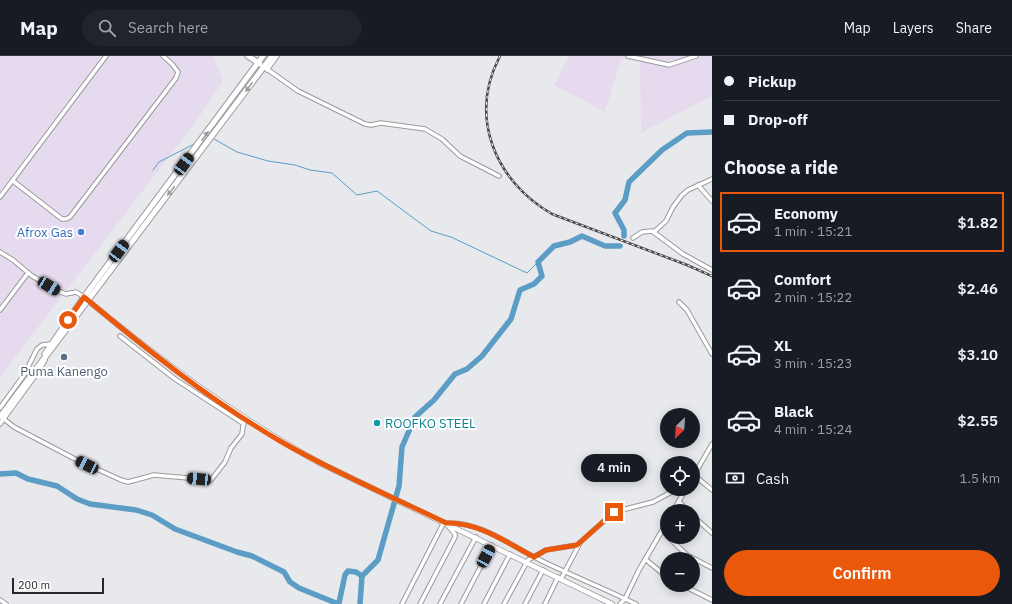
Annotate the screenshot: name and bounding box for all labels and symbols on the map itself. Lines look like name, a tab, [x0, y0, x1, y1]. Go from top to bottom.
one-way arrow	[245, 82, 253, 93]
one-way arrow	[200, 131, 209, 142]
car	[172, 151, 196, 177]
one-way arrow	[167, 186, 175, 197]
place label: Afrox Gas	[17, 224, 73, 241]
marker: Afrox Gas	[76, 227, 86, 237]
car	[107, 238, 131, 264]
car	[36, 275, 62, 297]
route start	[59, 311, 77, 329]
marker: Puma Kanengo	[59, 352, 69, 362]
place label: Puma Kanengo	[20, 363, 108, 380]
north arrow	[660, 408, 700, 448]
place label: ROOFKO STEEL	[385, 415, 476, 432]
marker: ROOFKO STEEL	[372, 418, 382, 428]
car	[74, 454, 100, 476]
callout: 4 min	[581, 454, 647, 482]
car	[187, 472, 211, 486]
route end	[605, 503, 623, 521]
car	[475, 543, 497, 569]
scale bar	[12, 576, 104, 595]

